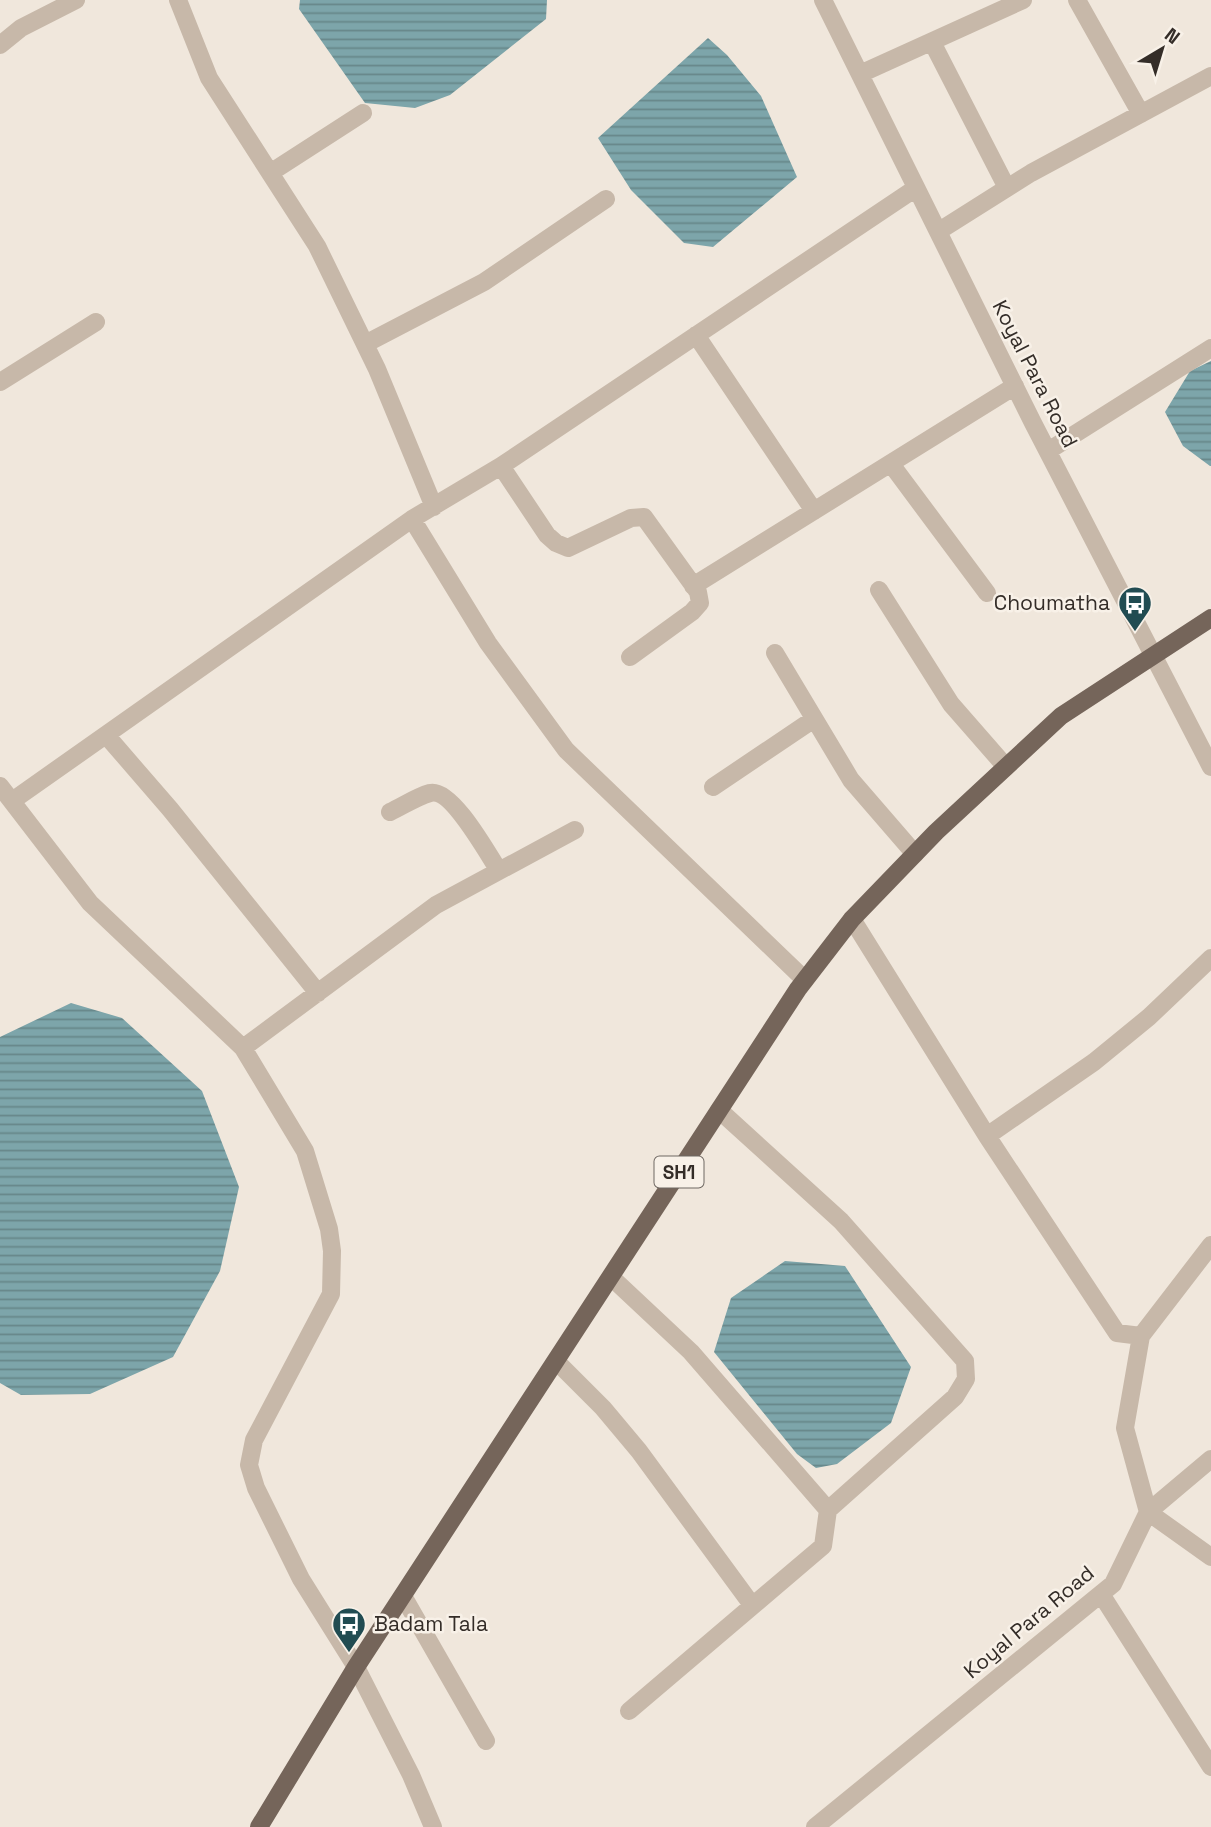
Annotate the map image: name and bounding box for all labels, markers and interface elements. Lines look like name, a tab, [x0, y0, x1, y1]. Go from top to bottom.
north arrow	[1127, 14, 1197, 84]
text: N	[1159, 22, 1185, 50]
street label: Koyal Para Road	[987, 296, 1084, 452]
bus stop icon: Choumatha	[1116, 584, 1154, 633]
place label: Choumatha	[994, 589, 1110, 616]
road number: SH1	[654, 1156, 704, 1188]
street label: Koyal Para Road	[958, 1559, 1099, 1684]
bus stop icon: Badam Tala	[330, 1605, 368, 1654]
place label: Badam Tala	[374, 1610, 488, 1637]

